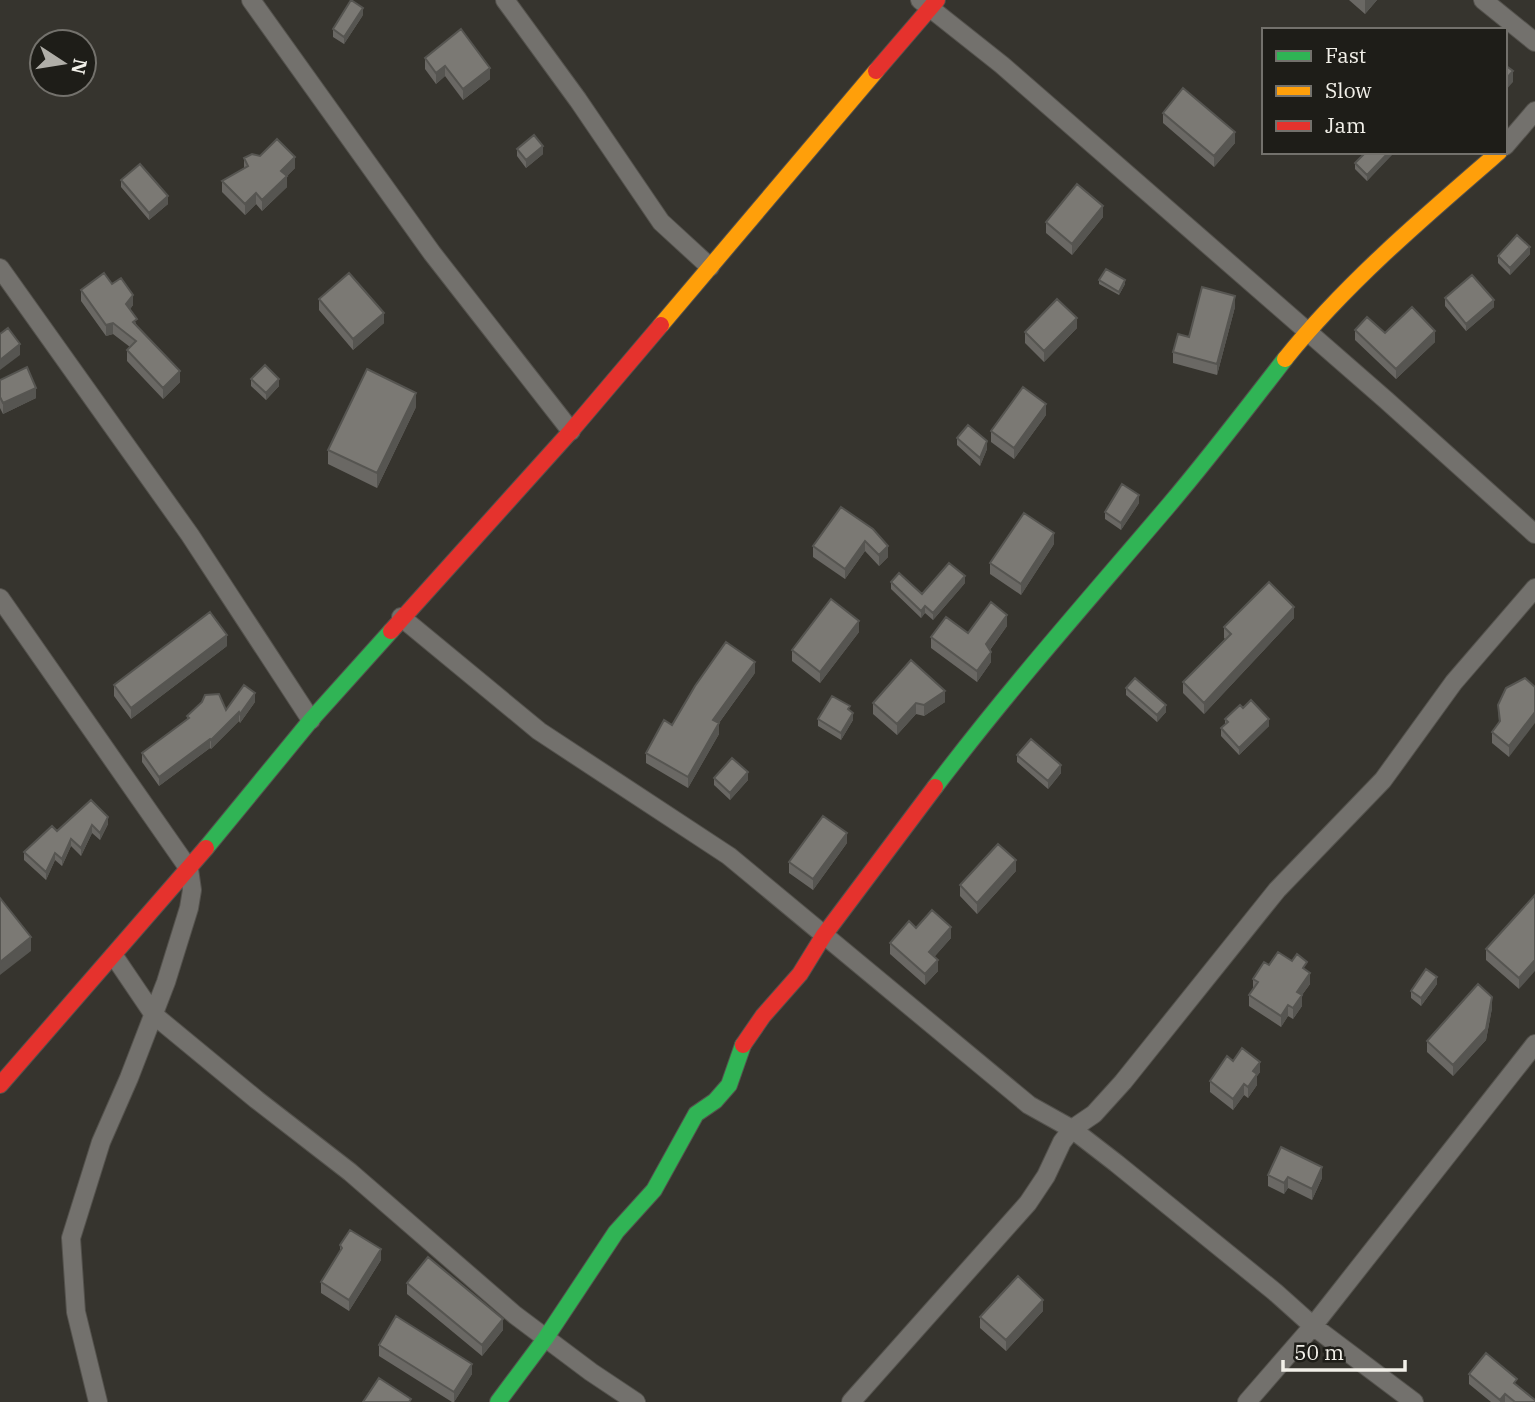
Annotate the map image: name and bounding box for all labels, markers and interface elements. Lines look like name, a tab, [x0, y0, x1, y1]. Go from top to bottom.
north arrow	[28, 28, 98, 98]
legend	[1262, 28, 1507, 154]
text: Fast	[1325, 41, 1366, 69]
text: N	[66, 57, 93, 76]
text: Slow	[1325, 76, 1372, 104]
text: Jam	[1325, 111, 1366, 139]
scale bar	[1283, 1328, 1406, 1372]
text: 50 m	[1294, 1338, 1344, 1366]

